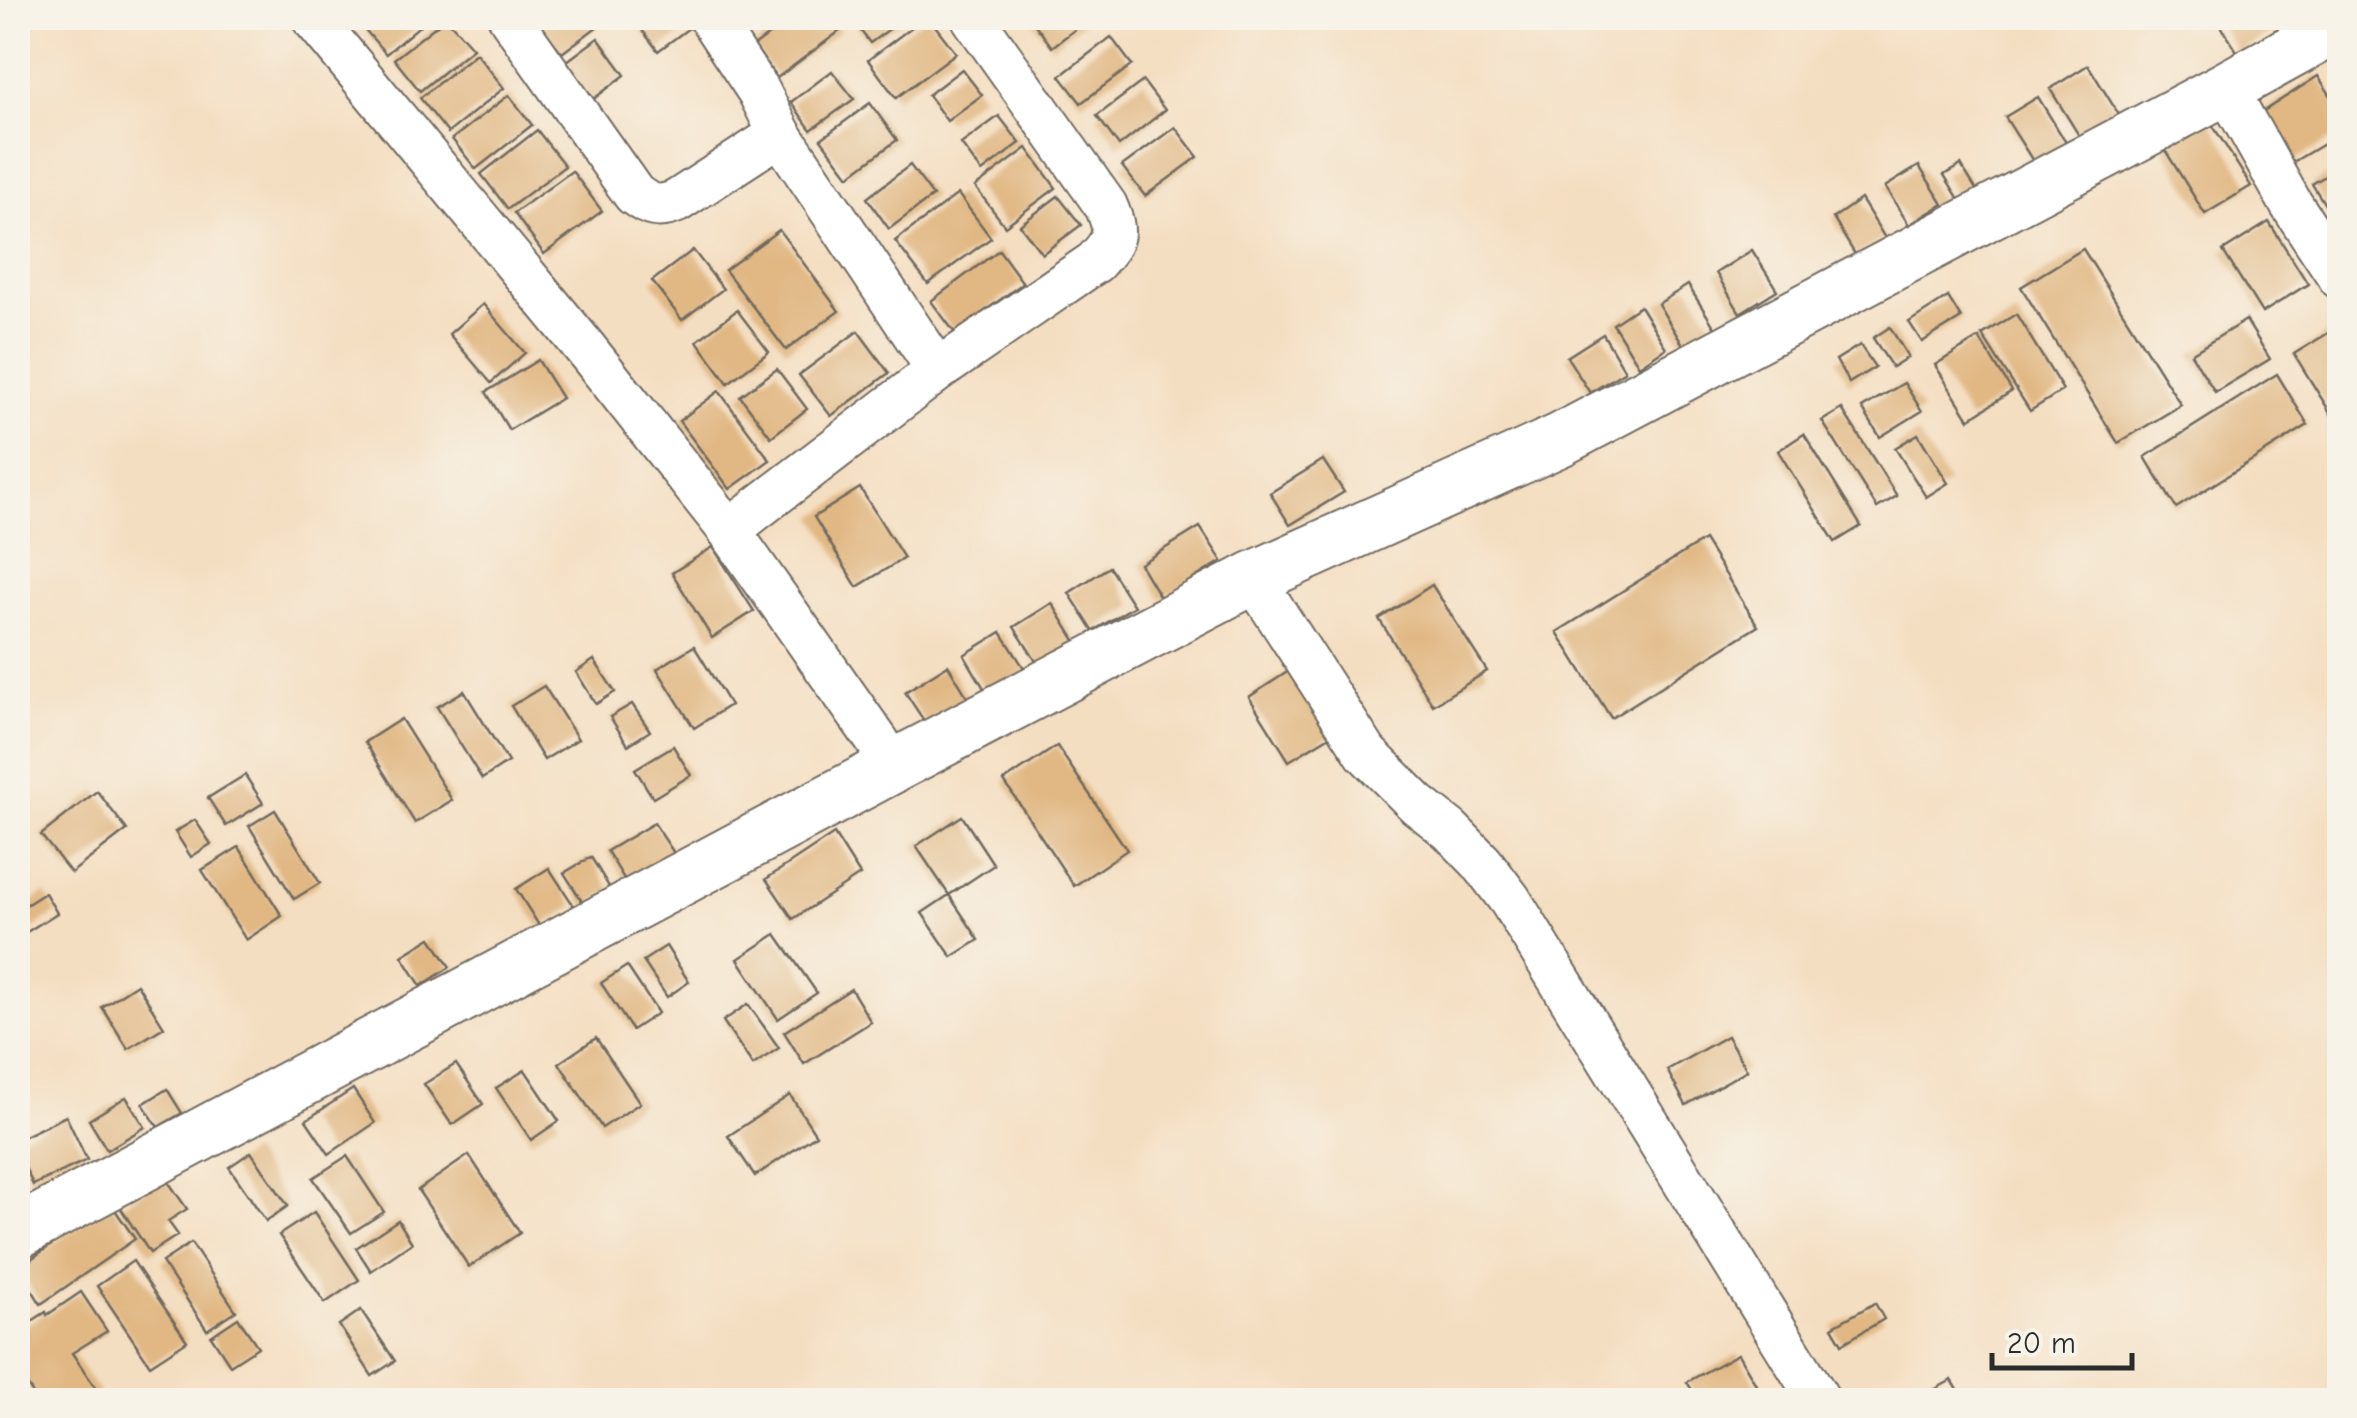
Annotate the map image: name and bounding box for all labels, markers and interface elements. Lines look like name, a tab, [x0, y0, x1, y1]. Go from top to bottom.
scale bar	[1992, 1308, 2132, 1370]
text: 20 m	[2007, 1326, 2076, 1361]

